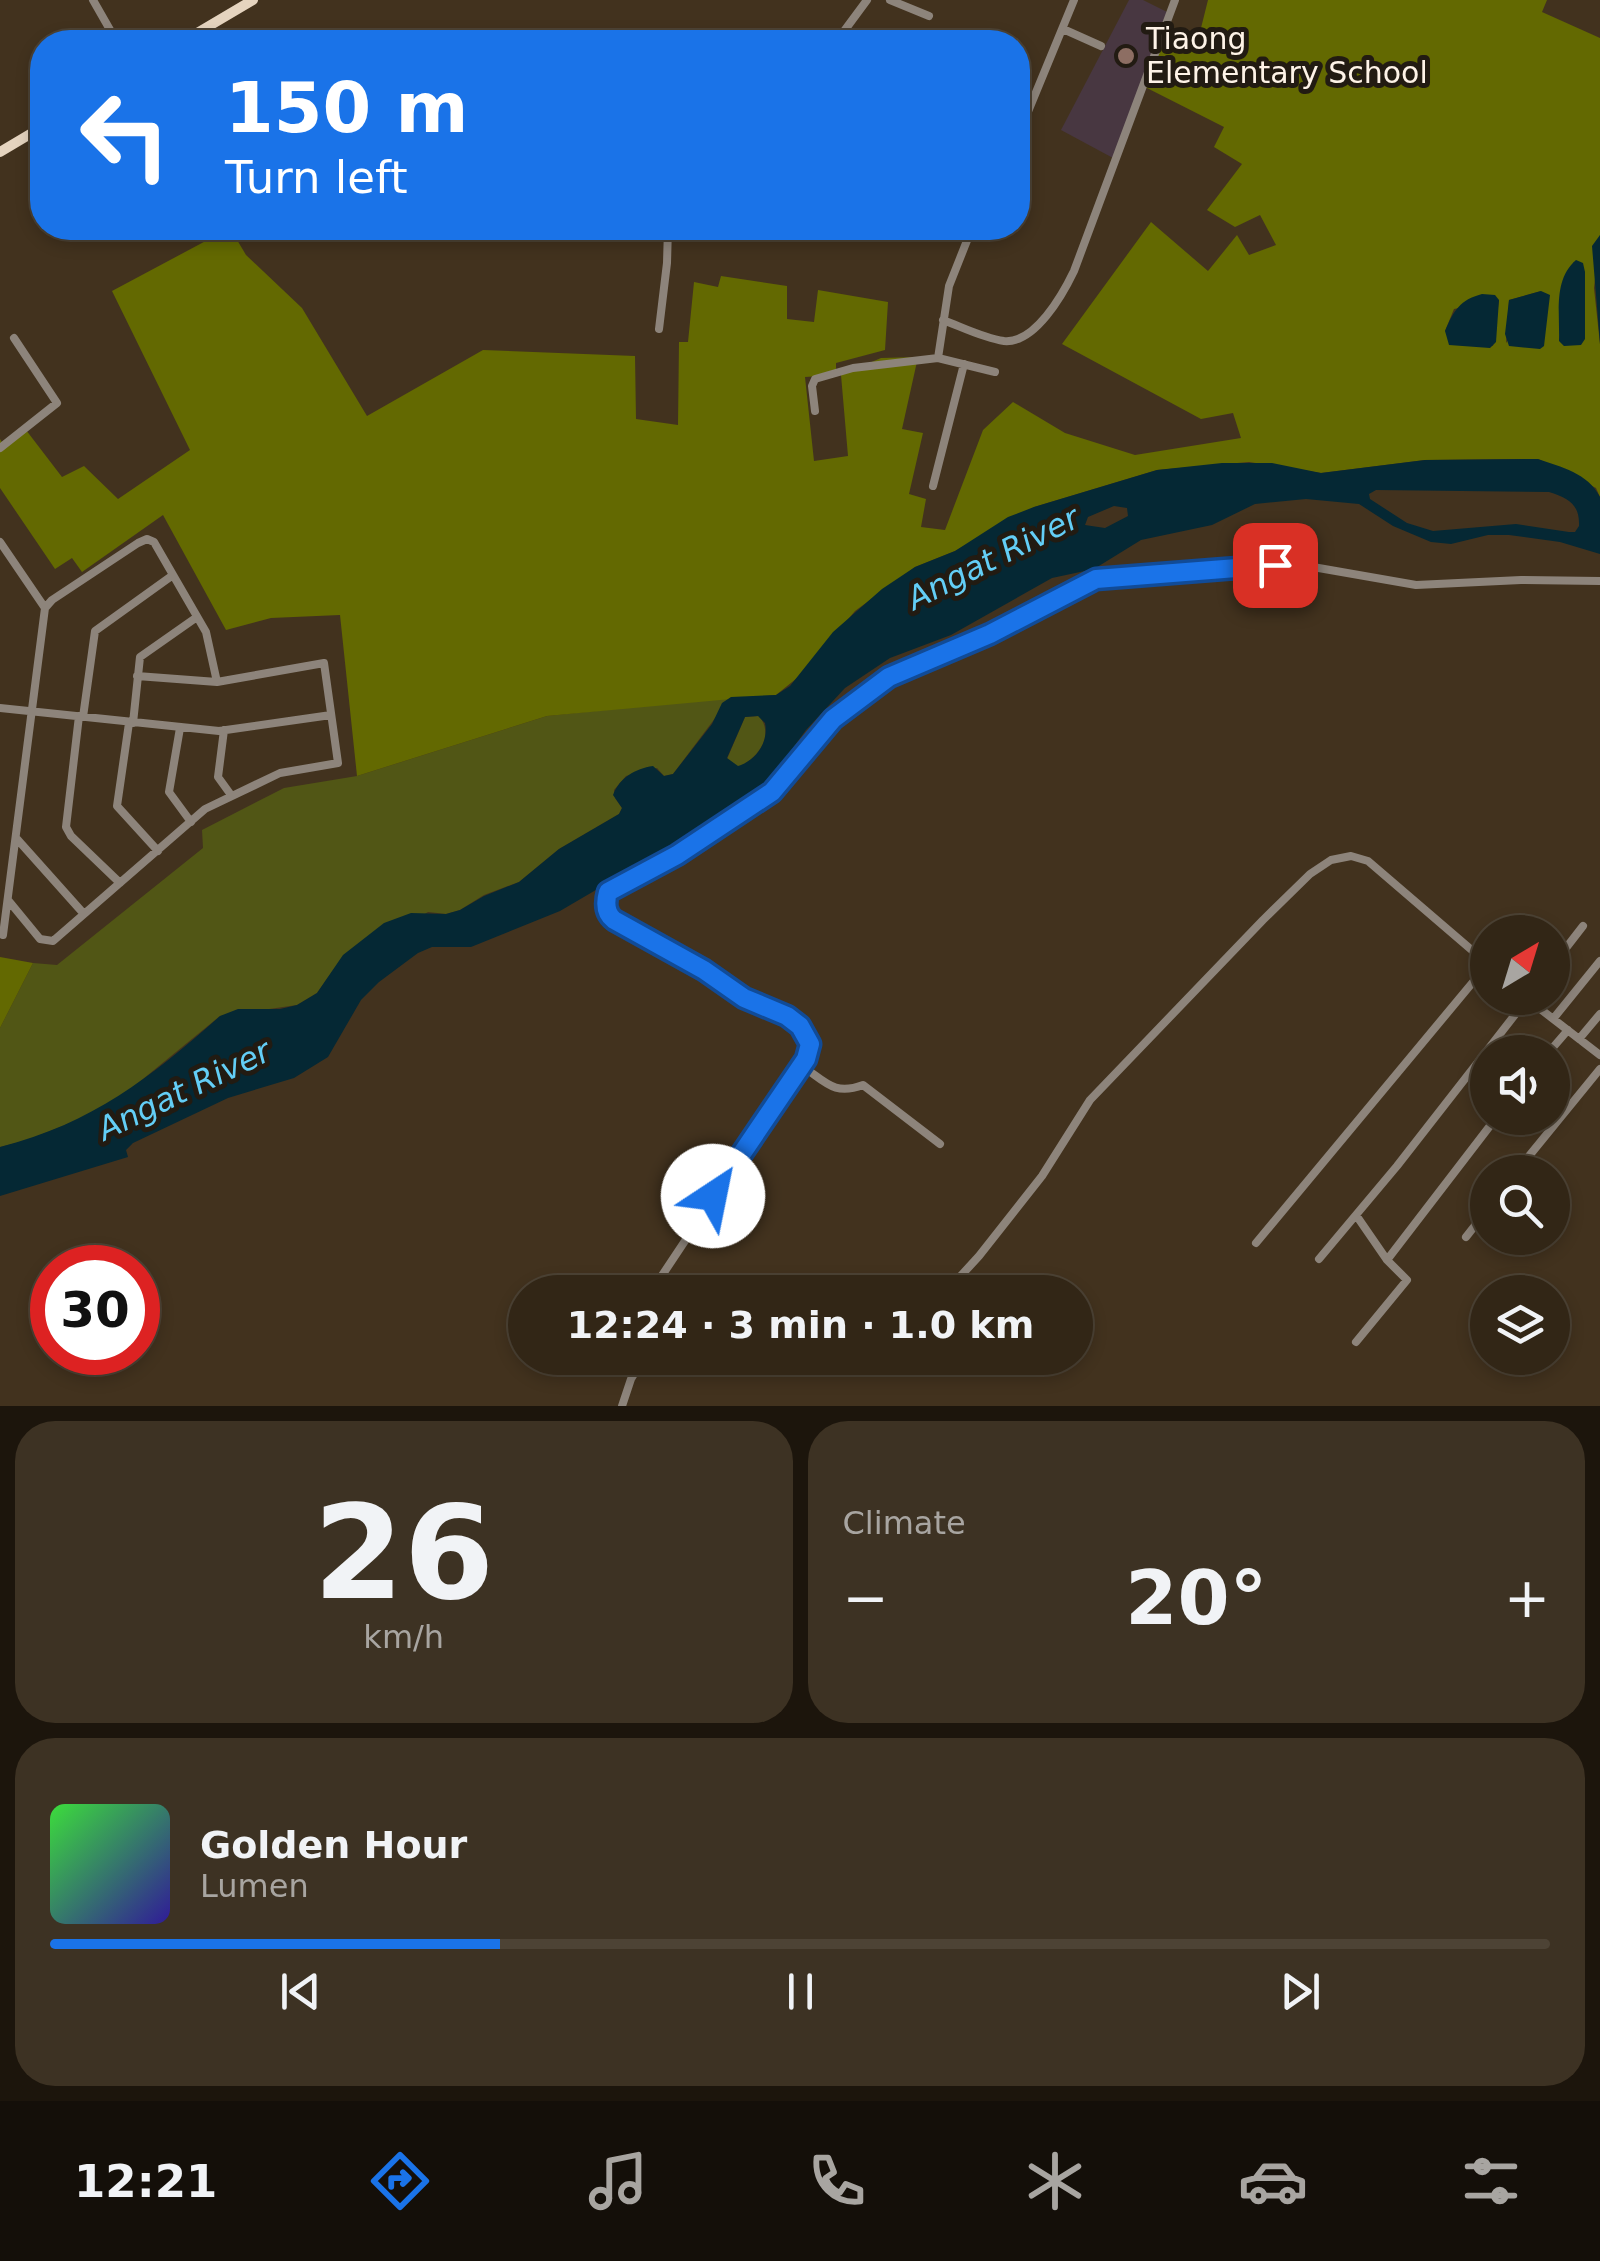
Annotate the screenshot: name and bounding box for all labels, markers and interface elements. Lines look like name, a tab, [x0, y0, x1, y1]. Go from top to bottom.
place label: Tiaong Elementary School	[1145, 21, 1428, 90]
marker: Tiaong Elementary School	[1115, 45, 1137, 67]
text: 150 m	[225, 67, 468, 149]
icon: left	[60, 70, 190, 200]
text: Turn left	[225, 151, 408, 204]
water label: Angat River	[899, 498, 1087, 618]
pin	[1233, 523, 1318, 608]
icon: arrive	[1248, 538, 1303, 593]
north arrow	[1470, 915, 1570, 1015]
map controls	[1470, 915, 1570, 1375]
water label: Angat River	[90, 1031, 278, 1149]
button: sound	[1470, 1035, 1570, 1135]
position arrow	[661, 1144, 765, 1248]
button: search	[1470, 1155, 1570, 1255]
speed limit sign: 30	[30, 1245, 160, 1375]
button: layers	[1470, 1275, 1570, 1375]
text: 12:24 · 3 min · 1.0 km	[567, 1303, 1034, 1347]
text: 26	[313, 1477, 494, 1629]
text: Climate	[843, 1504, 966, 1542]
text: 20°	[1125, 1554, 1267, 1642]
text: −	[843, 1566, 889, 1630]
text: +	[1504, 1566, 1550, 1630]
text: km/h	[363, 1618, 444, 1656]
text: Golden Hour	[200, 1823, 467, 1867]
text: Lumen	[200, 1867, 309, 1905]
icon: previous	[273, 1964, 328, 2019]
icon: pause	[773, 1964, 828, 2019]
icon: next	[1273, 1964, 1328, 2019]
icon: directions	[365, 2146, 435, 2216]
icon: music	[583, 2146, 653, 2216]
icon: phone	[802, 2146, 872, 2216]
icon: climate	[1020, 2146, 1090, 2216]
icon: car	[1238, 2146, 1308, 2216]
icon: filters	[1456, 2146, 1526, 2216]
text: 12:21	[74, 2155, 217, 2208]

